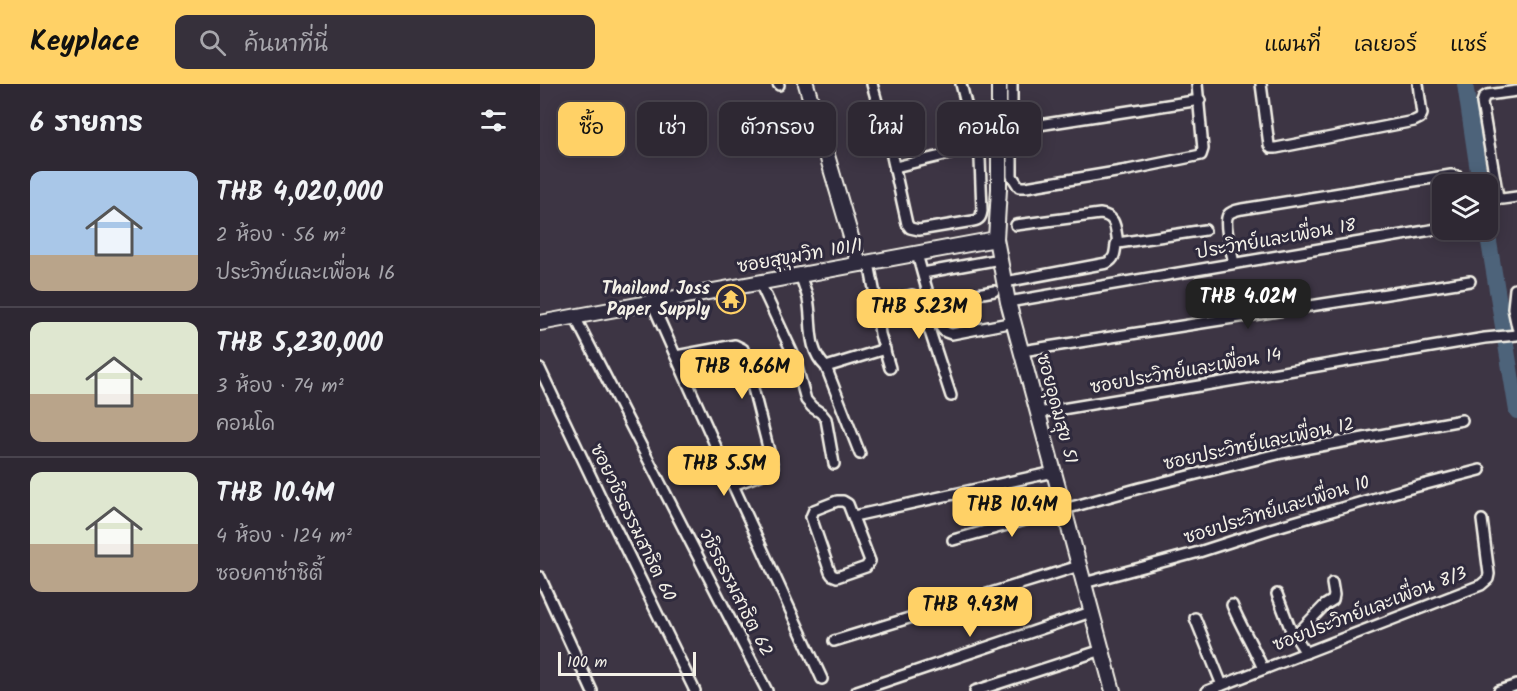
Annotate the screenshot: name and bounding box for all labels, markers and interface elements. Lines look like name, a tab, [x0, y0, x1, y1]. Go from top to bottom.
search box	[175, 15, 595, 69]
text: Keyplace	[30, 20, 139, 65]
icon: search	[196, 26, 229, 59]
text: ค้นหาที่นี่	[244, 28, 328, 63]
text: แผนที่	[1264, 29, 1321, 62]
text: เลเยอร์	[1354, 29, 1417, 62]
text: แชร์	[1450, 29, 1487, 62]
chip: ซื้อ	[558, 102, 625, 156]
chip: เช่า	[637, 102, 707, 156]
chip: ตัวกรอง	[719, 102, 836, 156]
chip: ใหม่	[848, 102, 925, 156]
chip: คอนโด	[937, 102, 1041, 156]
text: 6 รายการ	[30, 103, 143, 145]
icon: filters	[477, 104, 510, 137]
text: THB 4,020,000	[216, 172, 383, 214]
map controls	[1432, 174, 1498, 240]
button: layers	[1432, 174, 1498, 240]
icon: home	[78, 195, 150, 267]
street label: ประวิทย์และเพื่อน 18	[1193, 207, 1359, 268]
text: 2 ห้อง · 56 m²	[216, 220, 345, 252]
street label: ซอยสุขุมวิท 101/1	[735, 232, 865, 282]
text: ประวิทย์และเพื่อน 16	[216, 258, 395, 290]
place label: Thailand Joss Paper Supply	[602, 275, 711, 325]
pin: THB 4.02M	[1179, 279, 1317, 330]
text: THB 4.02M	[1200, 282, 1296, 314]
temple icon: Thailand Joss Paper Supply	[715, 283, 747, 315]
pin: THB 5.23M	[850, 289, 988, 340]
text: THB 5.23M	[871, 292, 967, 324]
text: THB 5,230,000	[216, 323, 383, 365]
street label: ซอยประวิทย์และเพื่อน 14	[1087, 336, 1284, 403]
icon: home	[78, 346, 150, 418]
pin: THB 9.66M	[673, 349, 811, 400]
street label: ซอยอุดมสุข 51	[1027, 351, 1085, 467]
text: THB 9.66M	[694, 352, 790, 384]
text: 3 ห้อง · 74 m²	[216, 371, 344, 403]
street label: ซอยประวิทย์และเพื่อน 12	[1160, 406, 1357, 479]
text: คอนโด	[216, 409, 275, 441]
street label: ซอยวชิรธรรมสาธิต 60	[581, 439, 683, 607]
pin: THB 5.5M	[662, 446, 786, 497]
text: THB 5.5M	[682, 449, 766, 481]
street label: ซอยประวิทย์และเพื่อน 10	[1179, 464, 1374, 553]
text: THB 10.4M	[216, 473, 334, 515]
pin: THB 10.4M	[943, 487, 1081, 538]
text: THB 10.4M	[966, 490, 1058, 522]
icon: home	[78, 496, 150, 568]
text: 4 ห้อง · 124 m²	[216, 521, 352, 553]
street label: วชิรธรรมสาธิต 62	[690, 524, 780, 662]
street label: ซอยประวิทย์และเพื่อน 8/3	[1267, 555, 1471, 660]
text: ซอยคาซ่าซิตี้	[216, 559, 323, 591]
pin: THB 9.43M	[901, 587, 1039, 638]
text: THB 9.43M	[922, 590, 1018, 622]
scale bar	[558, 649, 696, 676]
text: 100 m	[567, 650, 607, 675]

